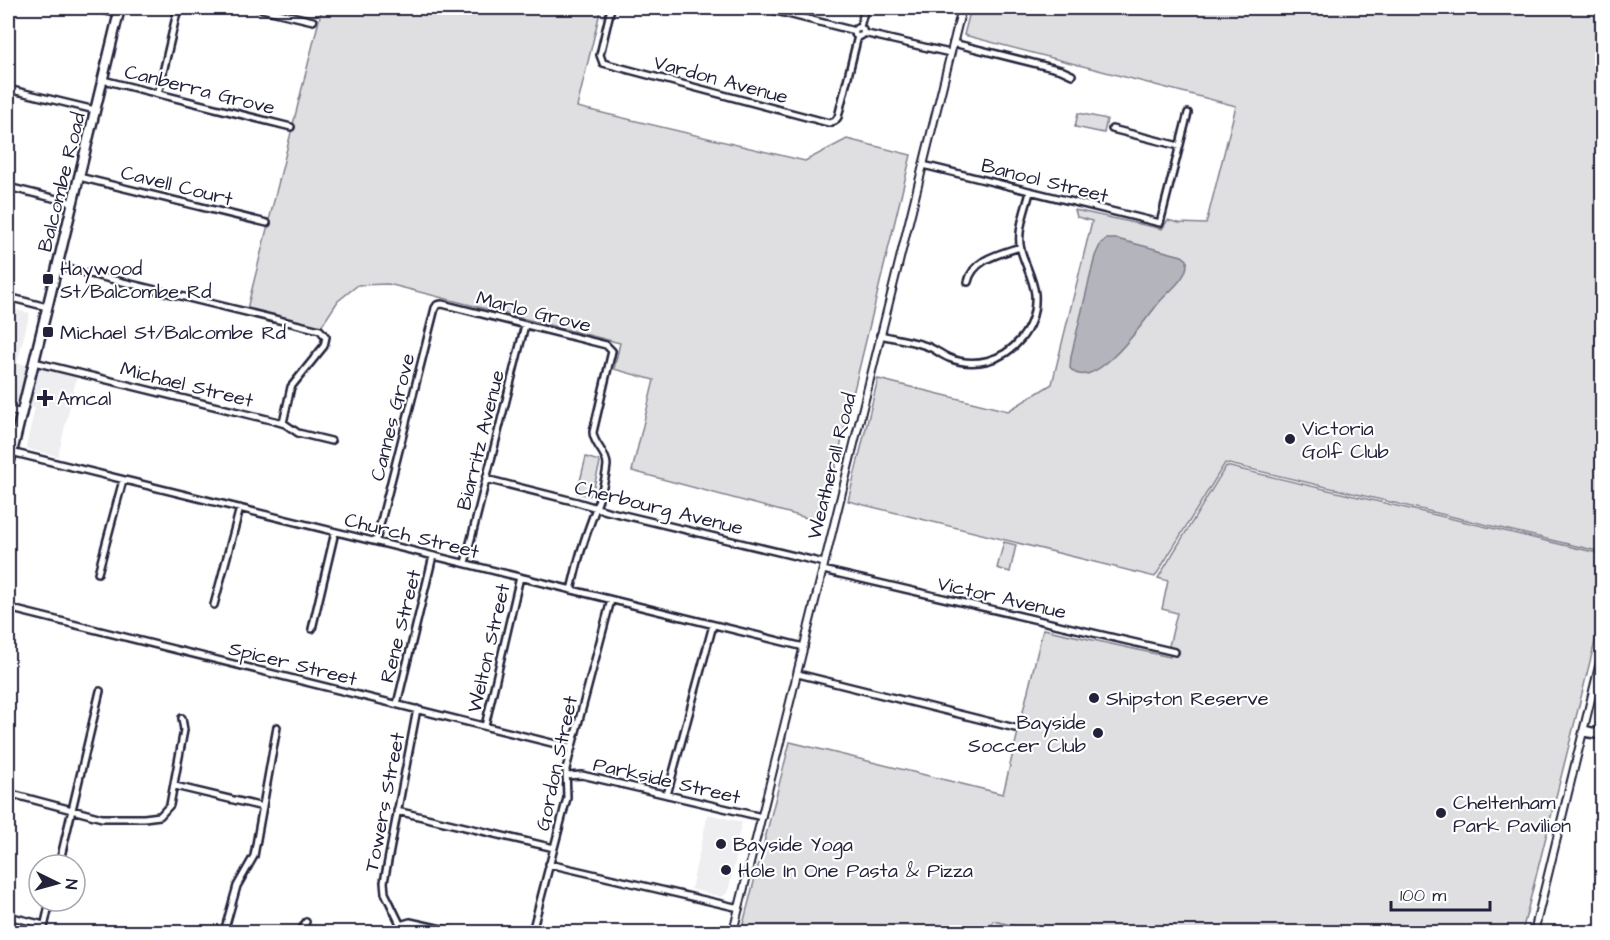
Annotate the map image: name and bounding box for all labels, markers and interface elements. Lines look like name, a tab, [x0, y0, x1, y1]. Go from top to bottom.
street label: Vardon Avenue	[650, 49, 791, 111]
street label: Canberra Grove	[122, 58, 278, 122]
street label: Balcombe Road	[31, 109, 93, 255]
street label: Banool Street	[978, 152, 1111, 210]
street label: Cavell Court	[118, 159, 236, 213]
place label: Haywood St/Balcombe Rd	[60, 255, 212, 306]
marker: Haywood St/Balcombe Rd	[41, 272, 55, 286]
street label: Marlo Grove	[473, 284, 594, 340]
place label: Michael St/Balcombe Rd	[60, 319, 286, 347]
marker: Michael St/Balcombe Rd	[41, 325, 55, 339]
street label: Cannes Grove	[364, 350, 422, 484]
street label: Michael Street	[117, 355, 256, 415]
street label: Biarritz Avenue	[450, 367, 512, 513]
place label: Amcal	[57, 385, 111, 413]
street label: Weatherall Road	[800, 390, 864, 542]
marker: Amcal	[38, 391, 52, 405]
place label: Victoria Golf Club	[1302, 415, 1389, 466]
marker: Victoria Golf Club	[1283, 432, 1297, 446]
street label: Cherbourg Avenue	[571, 473, 746, 543]
street label: Church Street	[342, 506, 482, 566]
street label: Rene Street	[373, 567, 429, 686]
street label: Victor Avenue	[935, 570, 1069, 626]
street label: Welton Street	[461, 581, 517, 716]
street label: Spicer Street	[226, 635, 360, 693]
place label: Shipston Reserve	[1106, 685, 1269, 713]
marker: Shipston Reserve	[1087, 691, 1101, 705]
street label: Gordon Street	[529, 693, 585, 833]
place label: Bayside Soccer Club	[968, 709, 1086, 760]
marker: Bayside Soccer Club	[1091, 726, 1105, 740]
street label: Towers Street	[358, 730, 412, 874]
street label: Parkside Street	[590, 750, 743, 811]
place label: Cheltenham Park Pavilion	[1453, 789, 1571, 840]
marker: Cheltenham Park Pavilion	[1434, 806, 1448, 820]
place label: Bayside Yoga	[733, 831, 853, 860]
marker: Bayside Yoga	[714, 837, 728, 851]
north arrow	[27, 853, 87, 913]
place label: Hole In One Pasta & Pizza	[738, 857, 973, 885]
marker: Hole In One Pasta & Pizza	[719, 863, 733, 877]
scale bar	[1391, 874, 1490, 912]
text: N	[60, 878, 82, 890]
text: 100 m	[1400, 883, 1446, 908]

